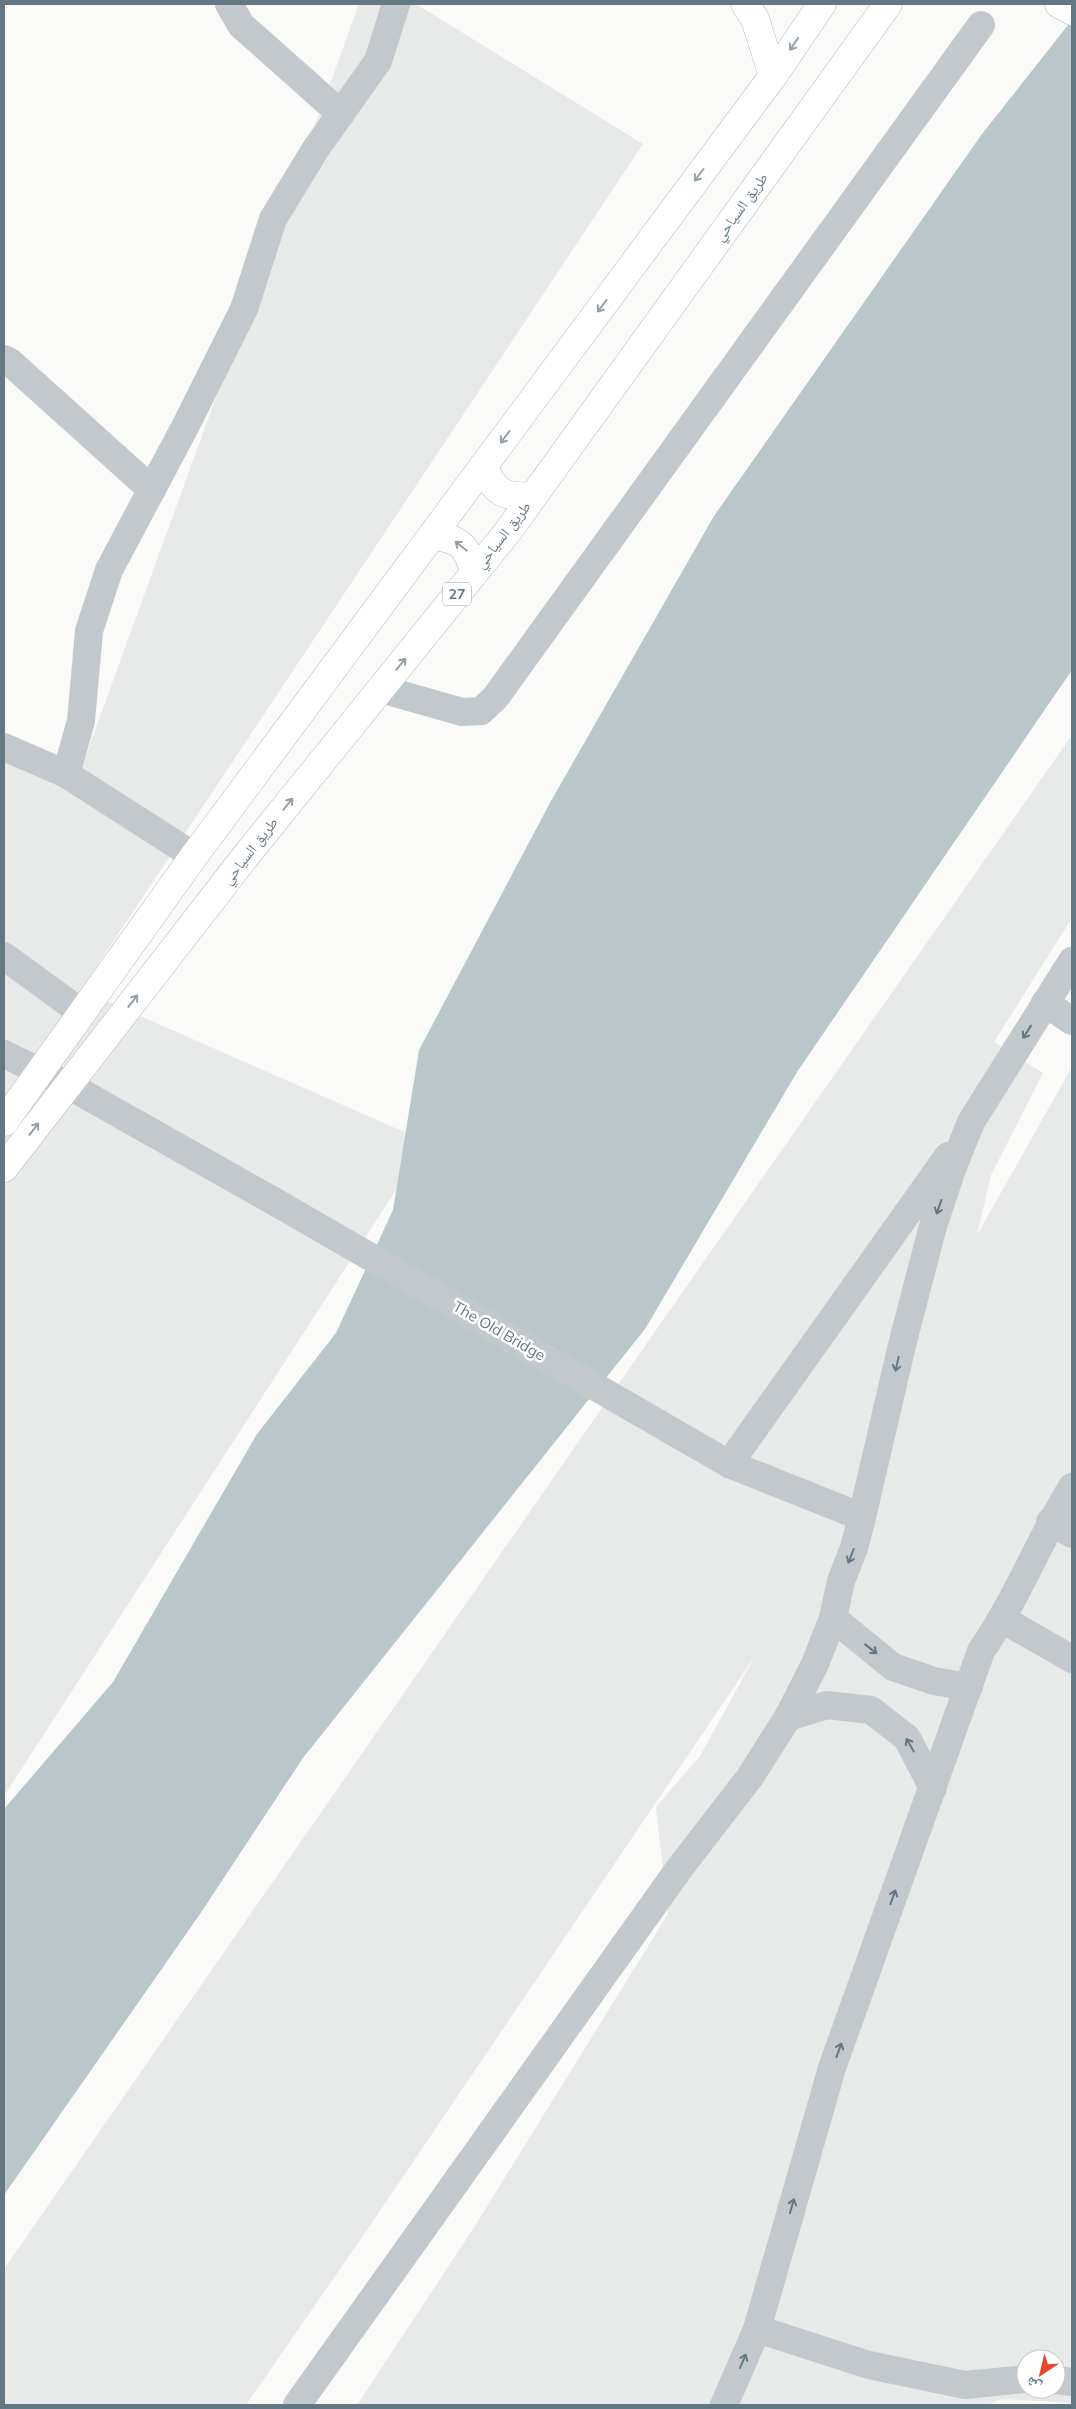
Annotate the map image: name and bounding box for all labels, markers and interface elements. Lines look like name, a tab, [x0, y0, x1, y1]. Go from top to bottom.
one-way arrow	[789, 37, 800, 51]
one-way arrow	[694, 168, 704, 182]
street label: طريق السياحي	[709, 169, 774, 246]
one-way arrow	[597, 299, 607, 313]
one-way arrow	[500, 430, 511, 443]
street label: طريق السياحي	[470, 497, 537, 574]
one-way arrow	[454, 540, 467, 551]
road number: 27	[443, 582, 471, 606]
one-way arrow	[395, 658, 406, 671]
one-way arrow	[282, 798, 293, 811]
street label: طريق السياحي	[217, 813, 284, 890]
one-way arrow	[128, 995, 139, 1008]
one-way arrow	[1022, 1024, 1032, 1038]
one-way arrow	[28, 1123, 39, 1136]
one-way arrow	[934, 1199, 943, 1215]
street label: The Old Bridge	[450, 1296, 549, 1365]
one-way arrow	[892, 1356, 901, 1372]
one-way arrow	[846, 1548, 855, 1563]
one-way arrow	[864, 1644, 877, 1655]
one-way arrow	[905, 1737, 915, 1752]
one-way arrow	[889, 1890, 898, 1905]
one-way arrow	[835, 2043, 844, 2058]
one-way arrow	[788, 2198, 798, 2214]
north arrow	[1016, 2349, 1066, 2399]
one-way arrow	[739, 2354, 749, 2369]
text: ش	[1022, 2373, 1045, 2396]

